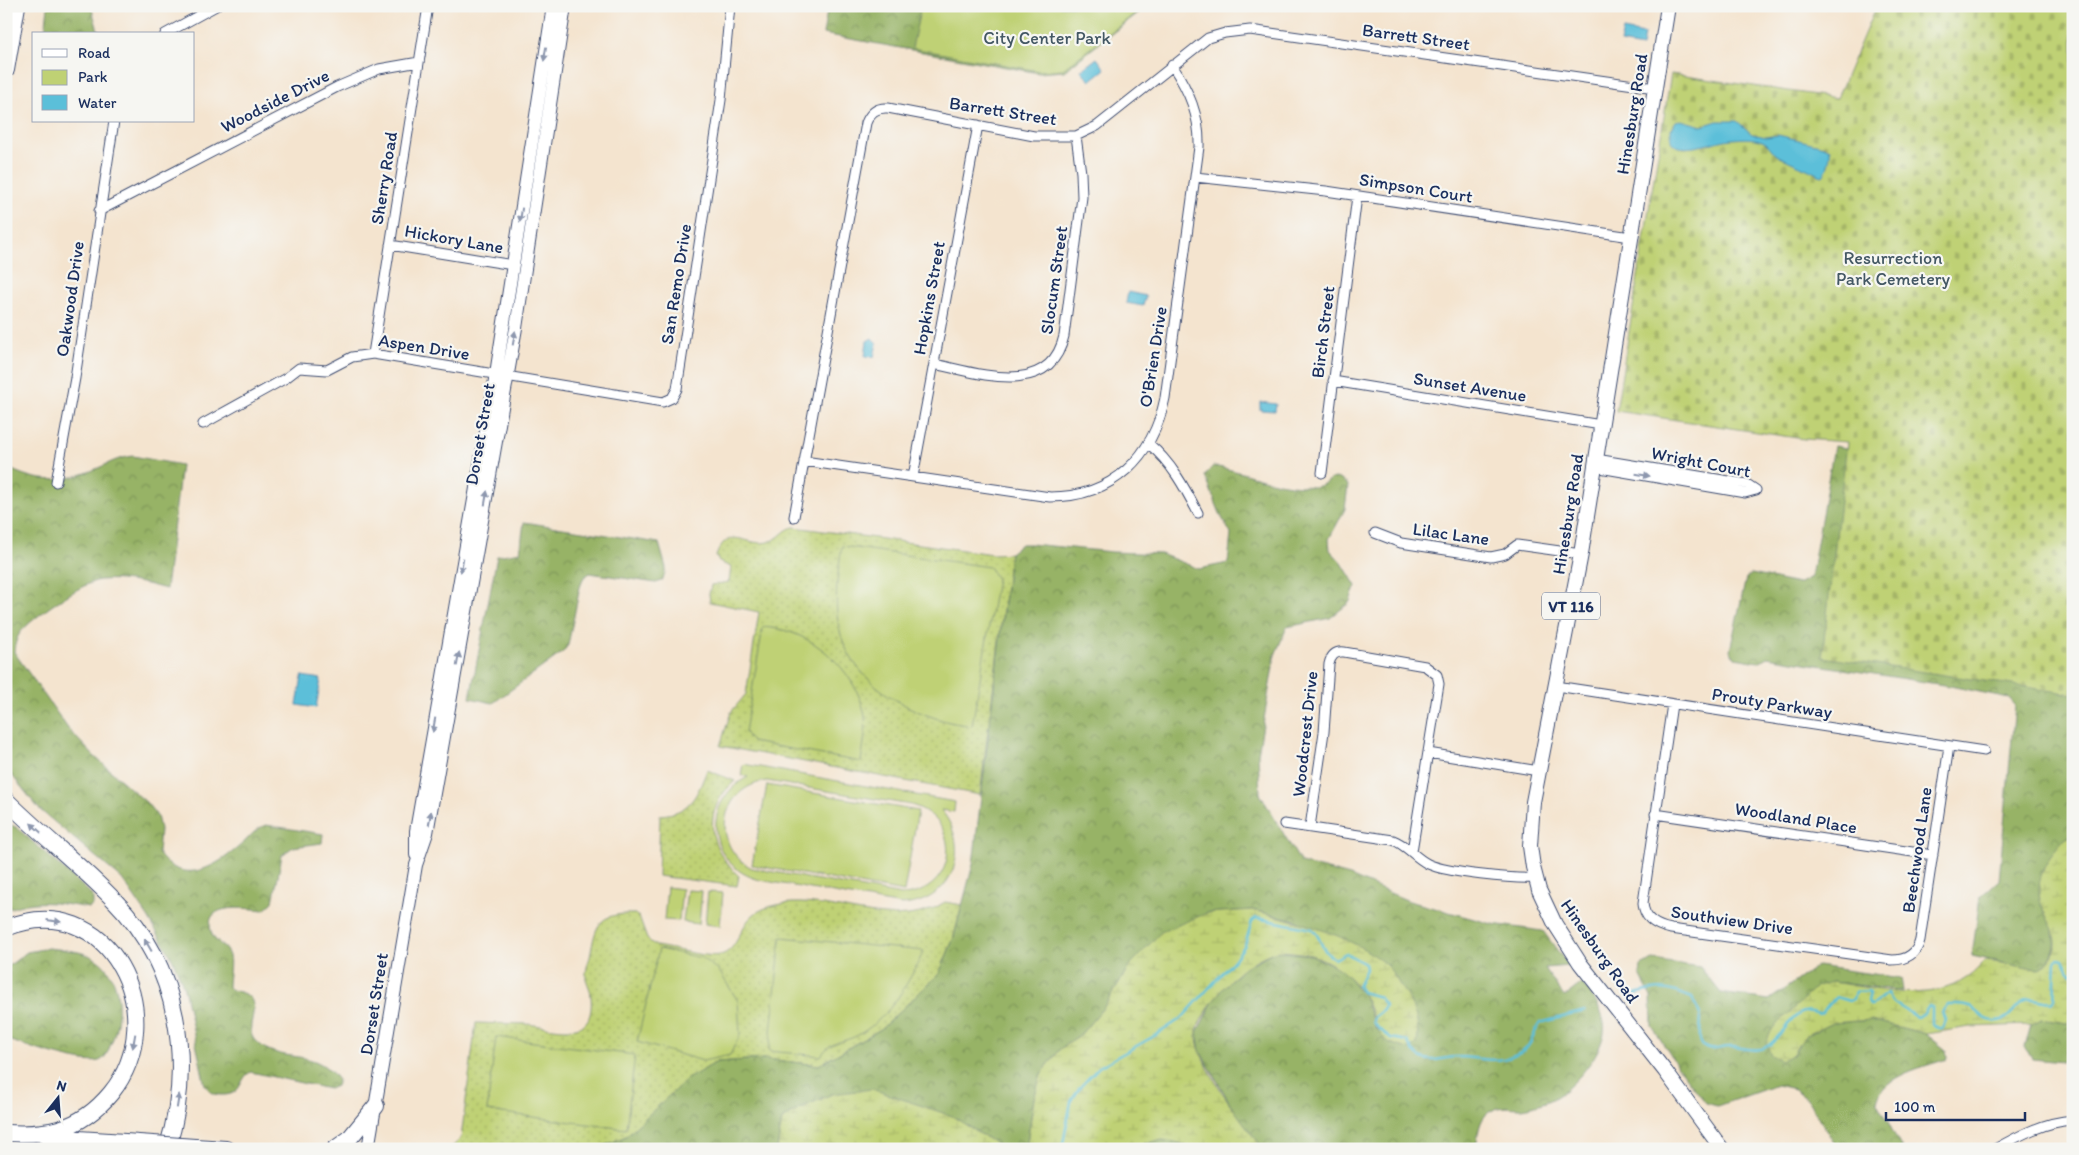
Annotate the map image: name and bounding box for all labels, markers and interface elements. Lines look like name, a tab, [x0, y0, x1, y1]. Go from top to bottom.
street label: Barrett Street	[1361, 19, 1471, 55]
park label: City Center Park	[983, 27, 1111, 49]
legend	[32, 32, 195, 122]
text: Road	[78, 44, 111, 62]
one-way arrow	[541, 47, 549, 63]
street label: Hinesburg Road	[1612, 52, 1652, 176]
street label: Woodside Drive	[217, 64, 333, 138]
text: Park	[78, 68, 108, 86]
street label: Barrett Street	[948, 92, 1059, 130]
text: Water	[78, 94, 117, 112]
street label: Sherry Road	[366, 130, 402, 226]
street label: Simpson Court	[1358, 168, 1474, 208]
one-way arrow	[516, 207, 524, 223]
street label: Hickory Lane	[403, 219, 505, 259]
street label: San Remo Drive	[656, 222, 696, 346]
street label: Slocum Street	[1035, 224, 1073, 336]
street label: Hopkins Street	[908, 239, 950, 357]
street label: Oakwood Drive	[51, 240, 89, 358]
park label: Resurrection Park Cemetery	[1836, 247, 1951, 290]
street label: Birch Street	[1306, 284, 1340, 379]
street label: O'Brien Drive	[1134, 305, 1172, 409]
street label: Aspen Drive	[377, 329, 471, 365]
one-way arrow	[511, 330, 519, 346]
street label: Sunset Avenue	[1412, 367, 1528, 407]
street label: Dorset Street	[460, 381, 500, 487]
street label: Wright Court	[1649, 442, 1753, 482]
street label: Hinesburg Road	[1548, 452, 1588, 576]
one-way arrow	[1635, 472, 1651, 480]
one-way arrow	[483, 490, 491, 506]
street label: Lilac Lane	[1411, 518, 1491, 550]
one-way arrow	[458, 558, 466, 574]
road number: VT 116	[1542, 592, 1600, 620]
one-way arrow	[455, 650, 463, 666]
street label: Woodcrest Drive	[1287, 670, 1323, 798]
street label: Prouty Parkway	[1710, 683, 1834, 723]
one-way arrow	[430, 718, 438, 734]
street label: Beechwood Lane	[1897, 785, 1937, 915]
street label: Woodland Place	[1733, 797, 1859, 839]
one-way arrow	[426, 810, 434, 826]
one-way arrow	[31, 822, 43, 834]
street label: Hinesburg Road	[1556, 895, 1644, 1008]
street label: Southview Drive	[1669, 901, 1795, 939]
one-way arrow	[46, 917, 62, 925]
one-way arrow	[143, 938, 152, 952]
street label: Dorset Street	[355, 951, 393, 1057]
one-way arrow	[130, 1033, 138, 1049]
north arrow	[32, 1072, 82, 1122]
text: N	[55, 1077, 69, 1096]
scale bar	[1886, 1090, 2025, 1122]
one-way arrow	[174, 1093, 182, 1109]
text: 100 m	[1894, 1098, 1936, 1116]

